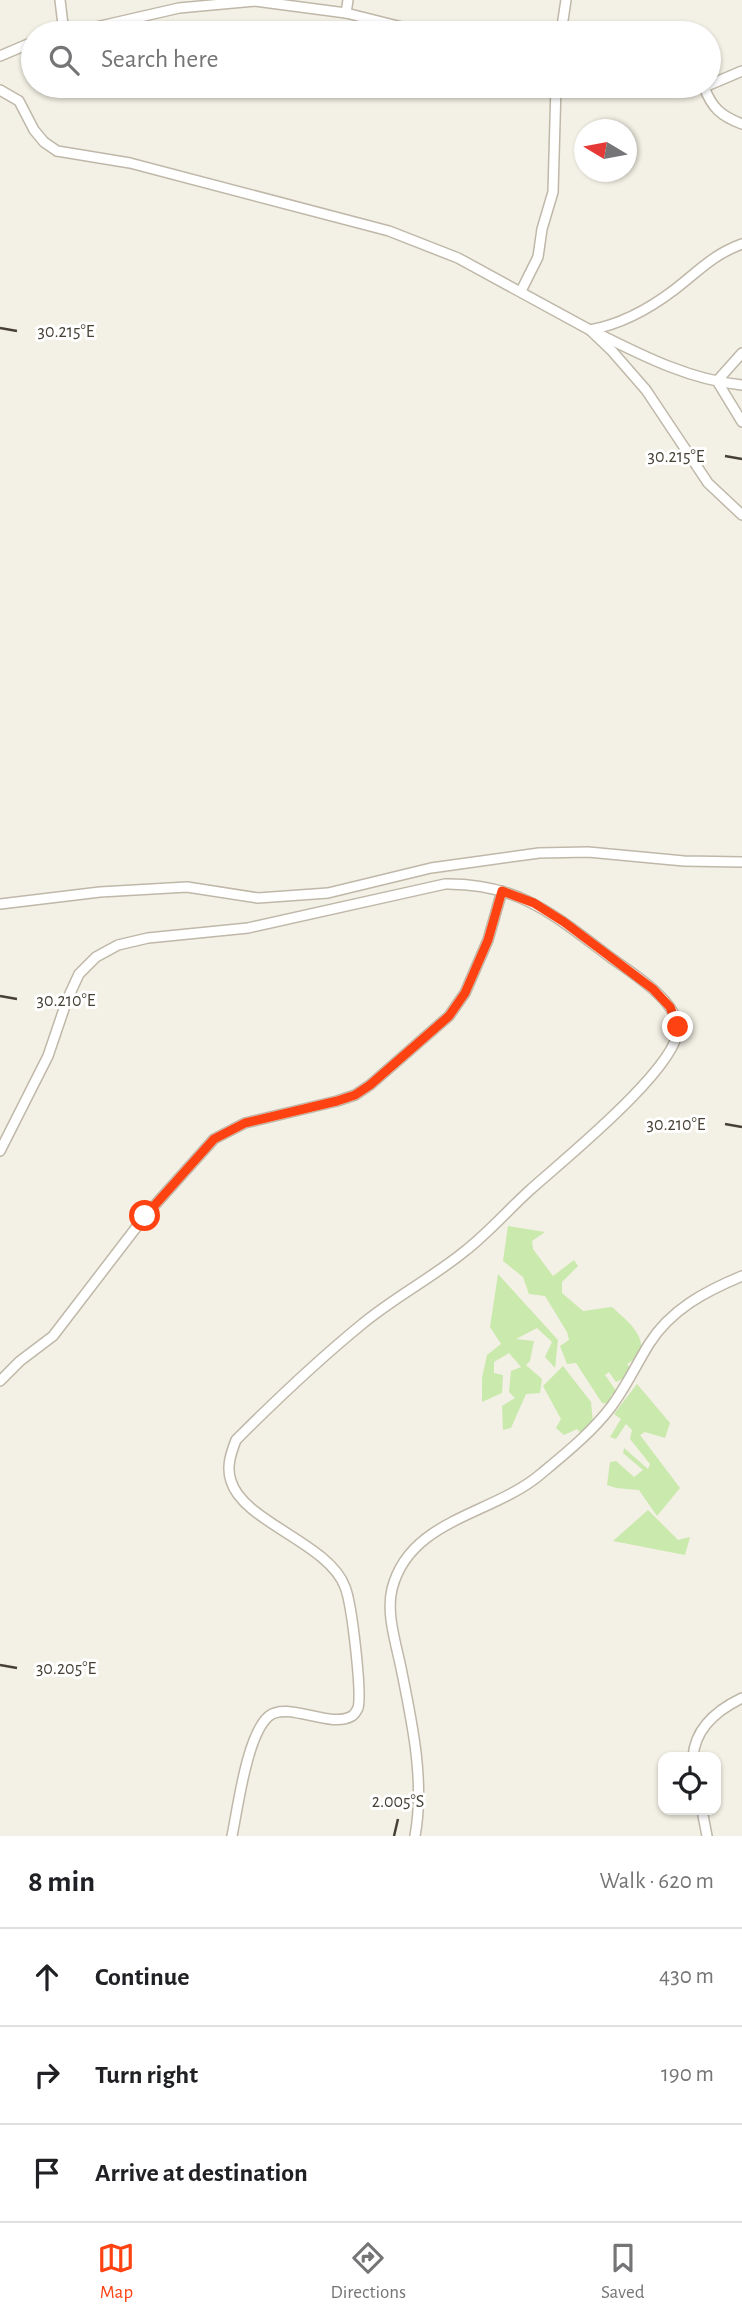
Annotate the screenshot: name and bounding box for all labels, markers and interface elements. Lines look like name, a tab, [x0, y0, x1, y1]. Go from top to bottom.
search box	[21, 21, 721, 98]
icon: search	[45, 41, 83, 79]
text: Search here	[101, 46, 219, 72]
north arrow	[574, 119, 637, 182]
text: 30.215°E	[38, 323, 95, 341]
text: 30.215°E	[648, 448, 705, 466]
text: 30.210°E	[37, 992, 96, 1010]
route end	[662, 1011, 693, 1042]
text: 30.210°E	[647, 1116, 706, 1134]
route start	[129, 1200, 160, 1231]
text: 30.205°E	[36, 1660, 96, 1678]
map controls	[658, 1752, 721, 1815]
button: locate	[658, 1752, 721, 1815]
text: 2.005°S	[372, 1793, 424, 1811]
text: 8 min	[28, 1867, 95, 1897]
text: Walk · 620 m	[599, 1870, 714, 1893]
icon: ahead	[28, 1958, 66, 1996]
text: Continue	[95, 1964, 190, 1990]
text: 430 m	[659, 1965, 714, 1988]
icon: right	[28, 2056, 66, 2094]
text: Turn right	[95, 2062, 198, 2088]
text: 190 m	[661, 2063, 714, 2086]
icon: arrive	[28, 2154, 66, 2192]
text: Arrive at destination	[95, 2160, 308, 2186]
tab: Map	[97, 2239, 135, 2304]
tab: Directions	[330, 2239, 406, 2304]
tab: Saved	[601, 2239, 645, 2304]

